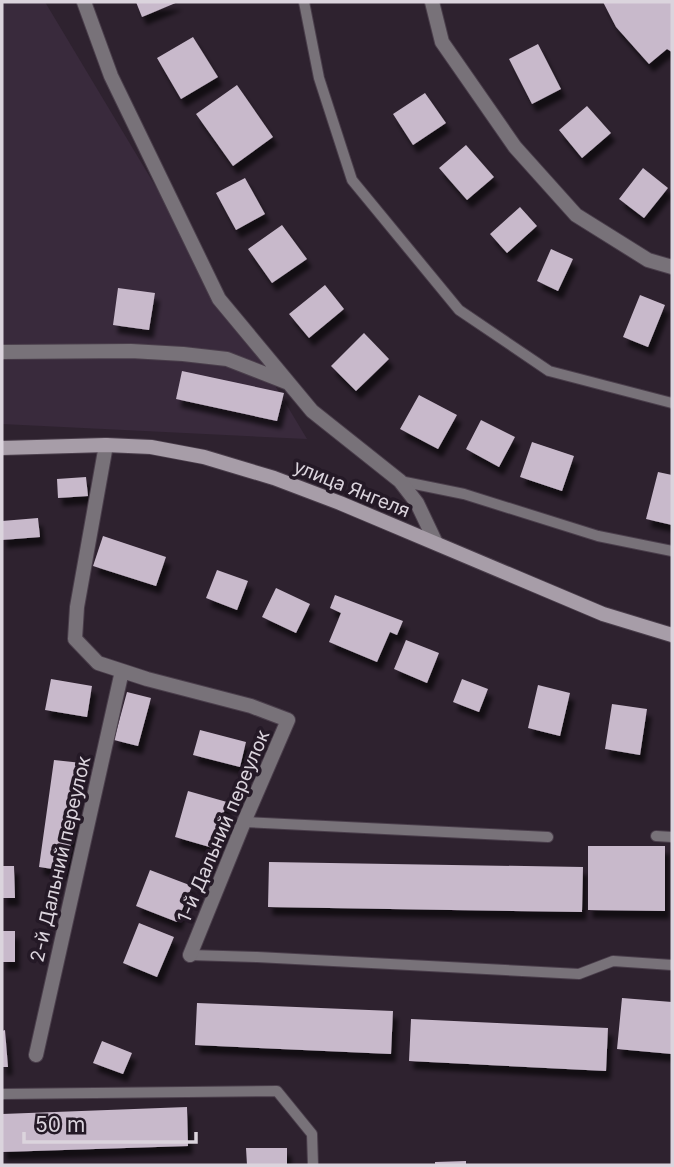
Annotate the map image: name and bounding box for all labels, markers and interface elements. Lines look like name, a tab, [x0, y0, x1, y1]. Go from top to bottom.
street label: улица Янгеля	[290, 455, 413, 522]
street label: 1-й Дальний переулок	[172, 726, 275, 926]
street label: 2-й Дальний переулок	[26, 753, 96, 964]
scale bar	[24, 1100, 196, 1144]
text: 50 m	[35, 1112, 85, 1137]

